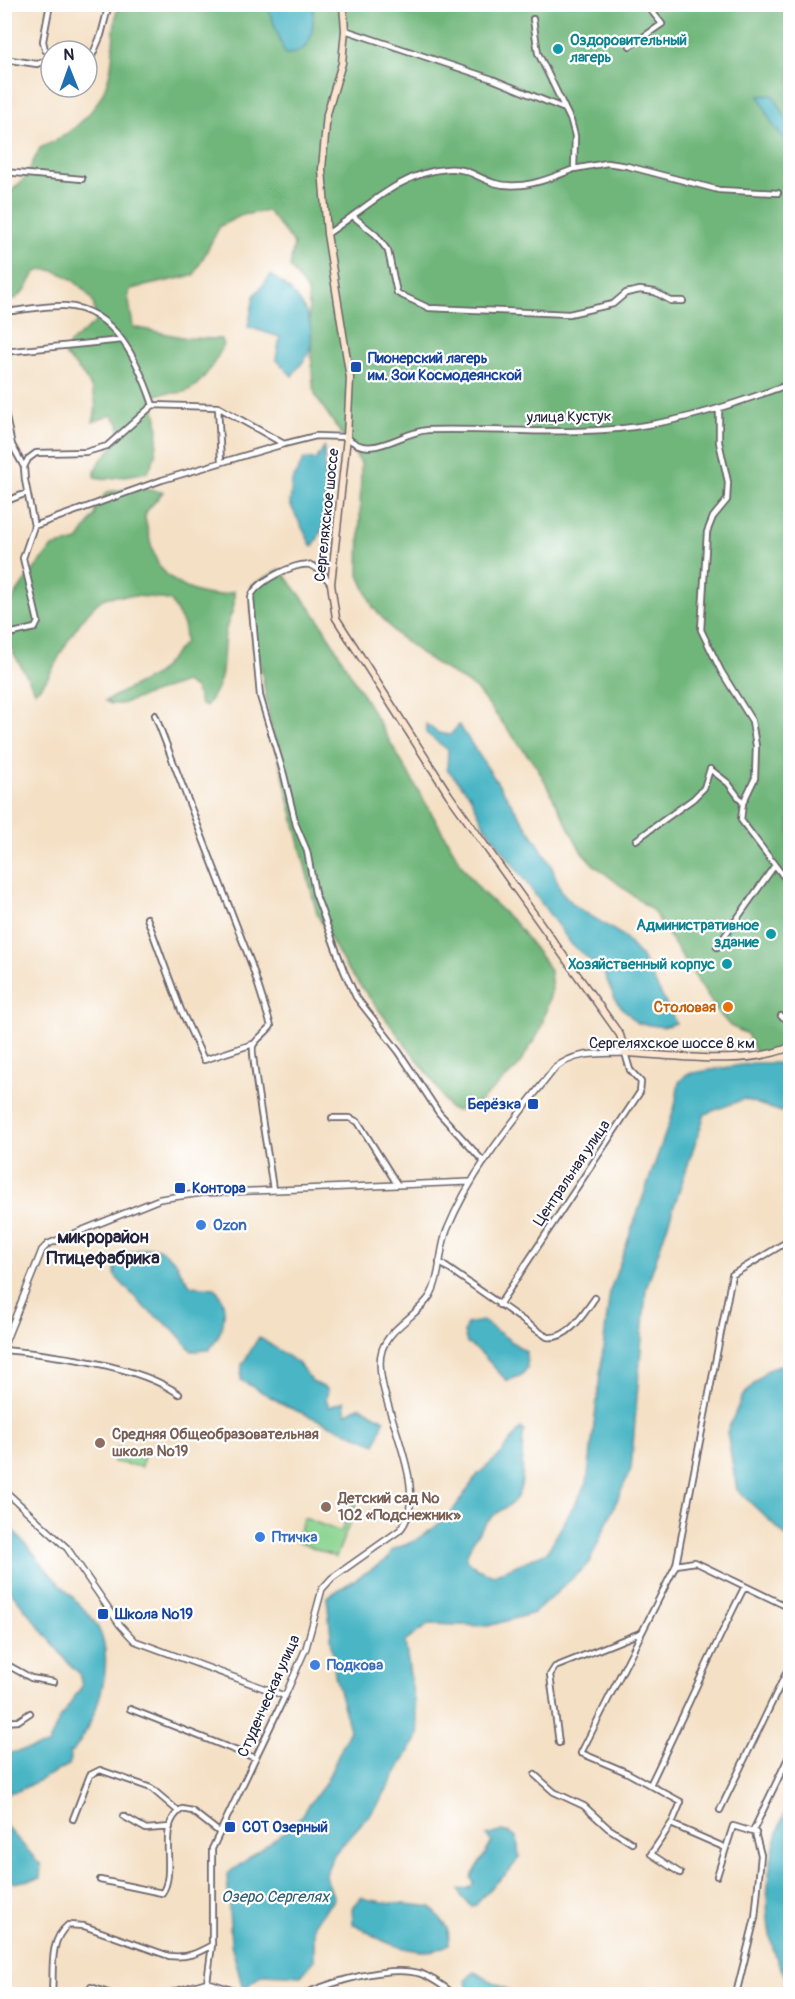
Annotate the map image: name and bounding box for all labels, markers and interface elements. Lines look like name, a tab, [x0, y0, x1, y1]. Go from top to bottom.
place label: Оздоровительный лагерь	[569, 31, 687, 67]
north arrow	[39, 39, 99, 99]
marker: Оздоровительный лагерь	[551, 42, 565, 56]
text: N	[63, 45, 75, 65]
place label: Пионерский лагерь им. Зои Космодеянской	[367, 349, 522, 385]
marker: Пионерский лагерь им. Зои Космодеянской	[349, 360, 363, 374]
street label: улица Кустук	[526, 407, 612, 427]
street label: Сергеляхское шоссе	[311, 447, 344, 583]
place label: Административное здание	[636, 916, 760, 952]
marker: Административное здание	[764, 927, 778, 941]
place label: Хозяйственный корпус	[568, 955, 715, 974]
marker: Хозяйственный корпус	[720, 957, 734, 971]
place label: Столовая	[654, 998, 716, 1017]
marker: Столовая	[721, 1000, 735, 1014]
street label: Сергеляхское шоссе 8 км	[589, 1034, 755, 1053]
place label: Берёзка	[467, 1095, 521, 1114]
marker: Берёзка	[526, 1097, 540, 1111]
street label: Центральная улица	[529, 1116, 615, 1230]
place label: Контора	[192, 1179, 246, 1198]
marker: Контора	[173, 1181, 187, 1195]
place label: Ozon	[213, 1216, 247, 1235]
marker: Ozon	[194, 1218, 208, 1232]
district label: микрорайон Птицефабрика	[46, 1226, 160, 1270]
place label: Средняя Общеобразовательная школа №19	[112, 1425, 319, 1461]
marker: Средняя Общеобразовательная школа №19	[93, 1436, 107, 1450]
place label: Детский сад № 102 «Подснежник»	[337, 1489, 461, 1525]
marker: Детский сад № 102 «Подснежник»	[319, 1500, 333, 1514]
place label: Птичка	[272, 1528, 318, 1547]
marker: Птичка	[253, 1530, 267, 1544]
place label: Школа №19	[114, 1605, 193, 1624]
marker: Школа №19	[96, 1607, 110, 1621]
street label: Студенческая улица	[233, 1632, 305, 1760]
place label: Подкова	[327, 1656, 383, 1675]
marker: Подкова	[308, 1658, 322, 1672]
place label: СОТ Озерный	[242, 1818, 328, 1837]
marker: СОТ Озерный	[223, 1820, 237, 1834]
water label: Озеро Сергелях	[221, 1887, 331, 1907]

